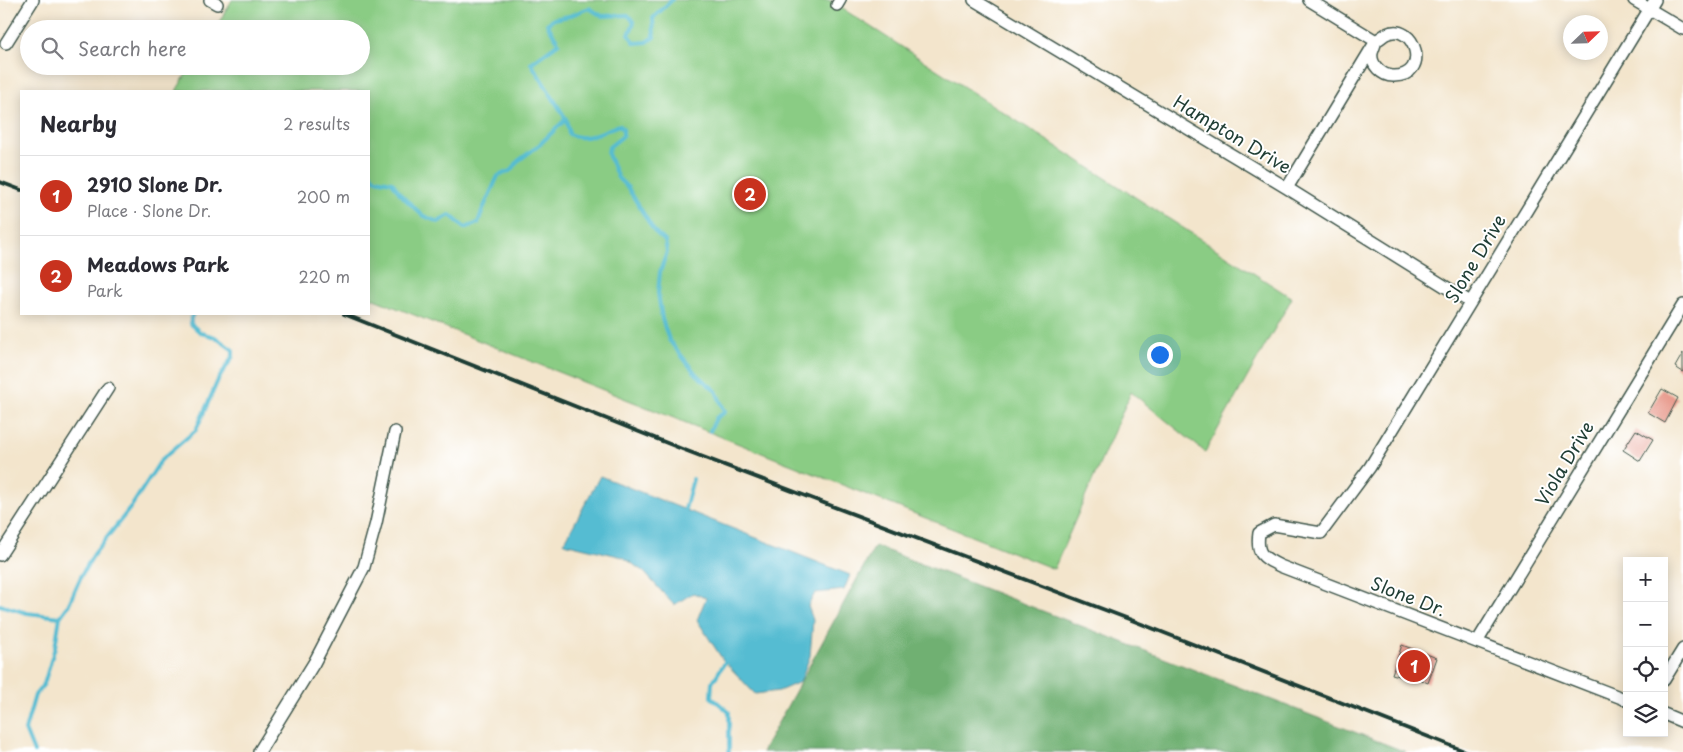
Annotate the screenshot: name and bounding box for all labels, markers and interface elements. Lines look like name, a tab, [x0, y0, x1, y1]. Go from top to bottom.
north arrow	[1563, 15, 1608, 60]
search box	[20, 20, 370, 75]
icon: search	[38, 34, 66, 62]
text: Search here	[78, 34, 187, 62]
street label: Hampton Drive	[1169, 88, 1297, 180]
text: Nearby	[40, 107, 117, 139]
text: 2 results	[283, 111, 350, 135]
text: 2910 Slone Dr.	[87, 170, 223, 198]
pin: 2	[734, 175, 766, 213]
text: 1	[52, 184, 60, 208]
text: 200 m	[297, 184, 350, 208]
text: Place · Slone Dr.	[87, 198, 211, 222]
street label: Slone Drive	[1438, 209, 1512, 308]
text: Meadows Park	[87, 250, 229, 278]
text: 2	[50, 264, 62, 288]
text: 220 m	[299, 264, 350, 288]
text: Park	[87, 278, 123, 302]
your location	[1147, 342, 1173, 368]
street label: Viola Drive	[1528, 416, 1600, 511]
map controls	[1623, 557, 1668, 737]
button: +	[1623, 557, 1668, 602]
street label: Slone Dr.	[1367, 569, 1450, 622]
button: −	[1623, 602, 1668, 647]
pin: 1	[1398, 647, 1430, 685]
button: locate	[1623, 647, 1668, 692]
button: layers	[1623, 692, 1668, 737]

